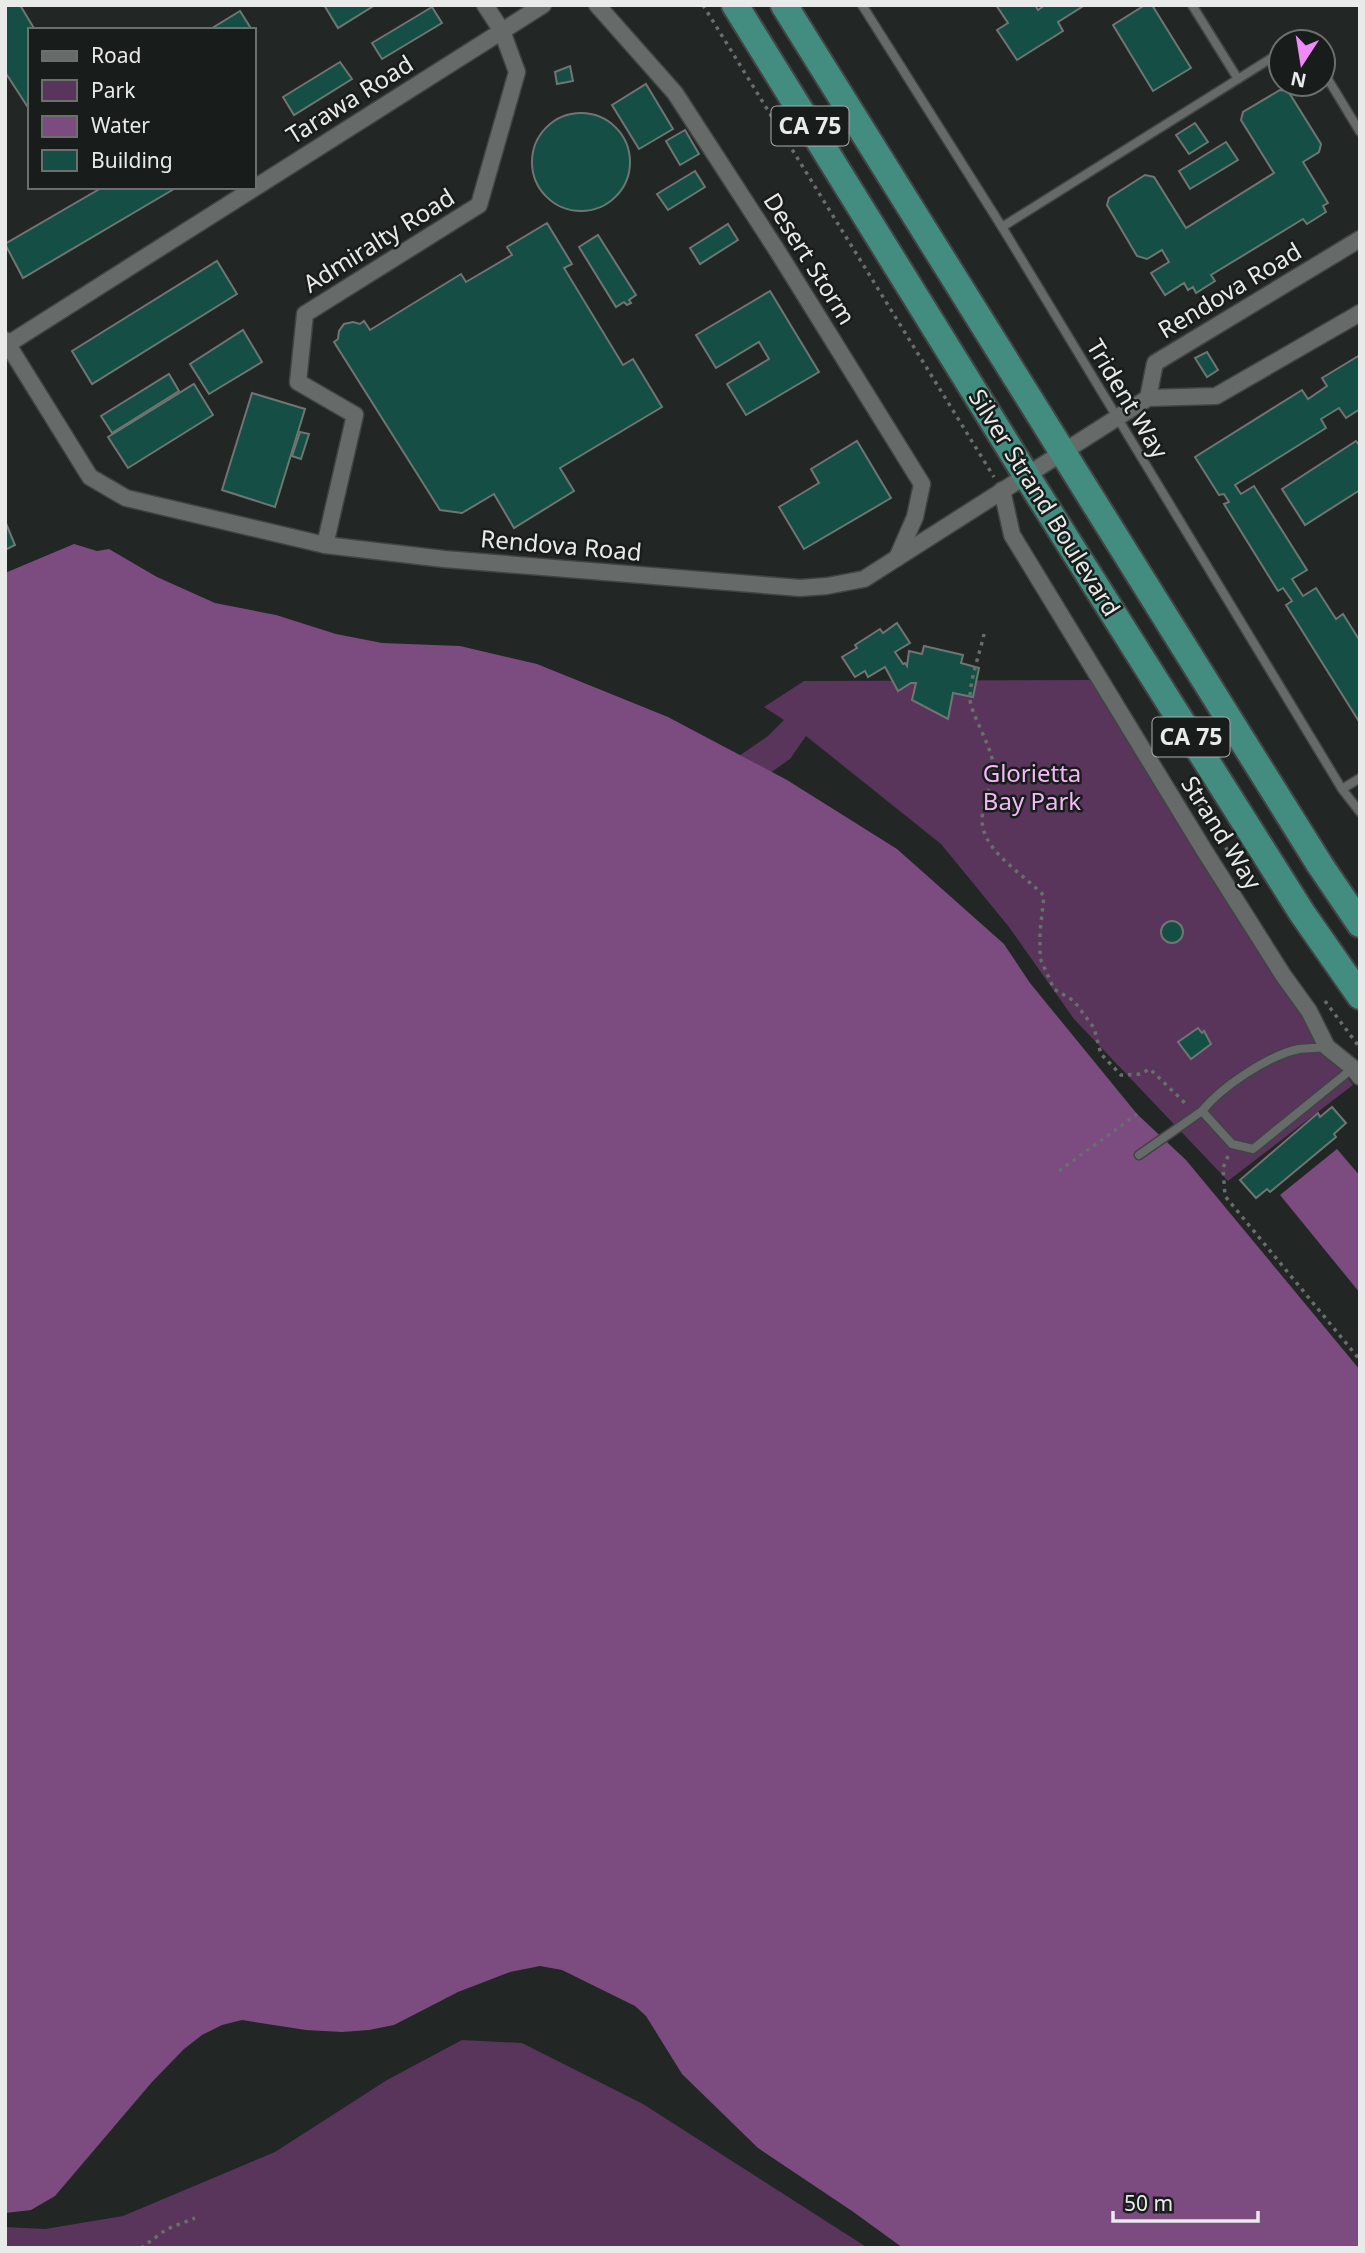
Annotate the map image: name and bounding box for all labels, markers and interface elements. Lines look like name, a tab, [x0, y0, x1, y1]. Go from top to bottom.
legend	[28, 28, 256, 189]
north arrow	[1267, 28, 1337, 98]
text: Road	[91, 41, 141, 69]
street label: Tarawa Road	[279, 47, 419, 151]
text: N	[1288, 65, 1309, 94]
text: Park	[91, 76, 136, 104]
road number: CA 75	[772, 106, 848, 146]
text: Water	[91, 111, 150, 139]
text: Building	[91, 146, 173, 174]
street label: Admiralty Road	[296, 180, 460, 299]
street label: Desert Storm	[757, 186, 864, 330]
street label: Rendova Road	[1151, 234, 1307, 345]
street label: Trident Way	[1080, 332, 1177, 465]
street label: Silver Strand Boulevard	[962, 382, 1129, 622]
street label: Rendova Road	[479, 521, 643, 568]
road number: CA 75	[1152, 718, 1230, 757]
park label: Glorietta Bay Park	[983, 756, 1081, 817]
street label: Strand Way	[1174, 769, 1271, 896]
scale bar	[1113, 2180, 1258, 2224]
text: 50 m	[1124, 2189, 1173, 2217]

